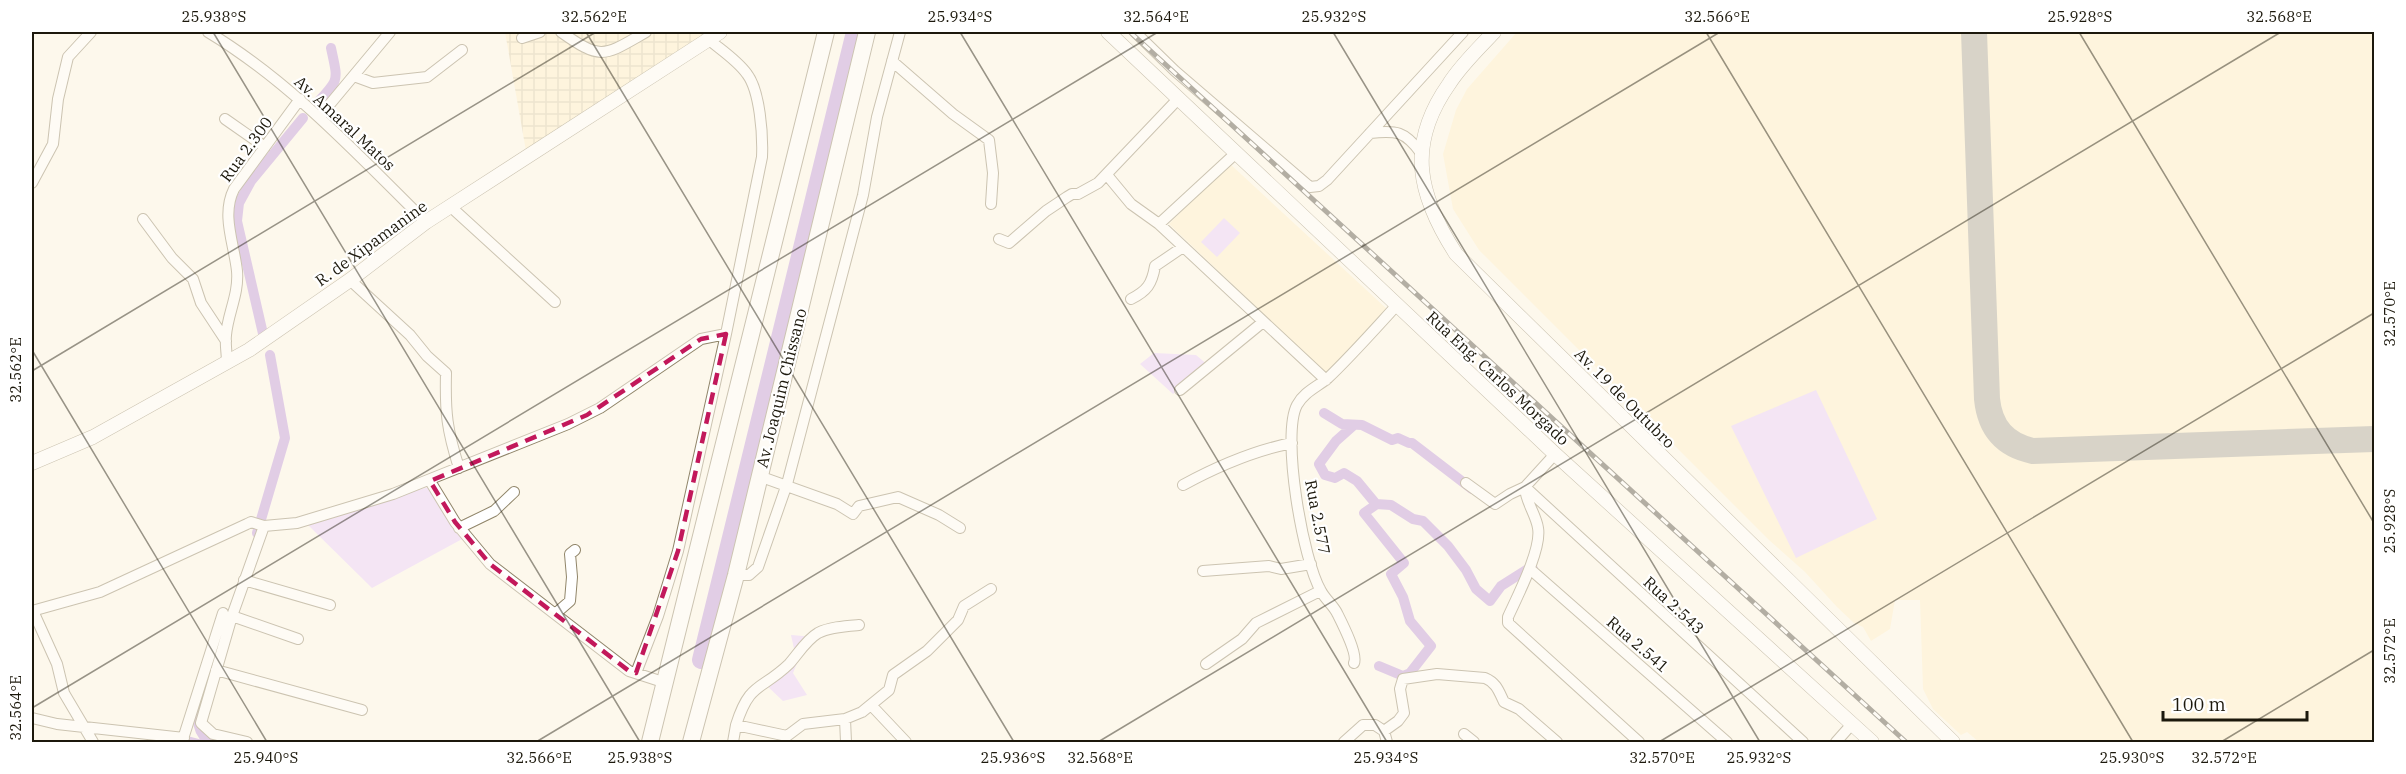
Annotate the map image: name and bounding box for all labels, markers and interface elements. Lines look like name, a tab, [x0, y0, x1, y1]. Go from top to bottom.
text: 25.938°S	[182, 7, 246, 26]
text: 32.562°E	[561, 7, 627, 26]
text: 25.934°S	[928, 7, 992, 26]
text: 32.564°E	[1123, 7, 1189, 26]
text: 25.932°S	[1302, 7, 1366, 26]
text: 32.566°E	[1684, 7, 1750, 26]
text: 25.928°S	[2048, 7, 2112, 26]
text: 32.568°E	[2246, 7, 2312, 26]
street label: Av. Amaral Matos	[290, 71, 400, 175]
street label: Rua 2.300	[216, 112, 276, 186]
street label: R. de Xipamanine	[311, 196, 431, 290]
text: 32.570°E	[2380, 281, 2399, 347]
street label: Av. Joaquim Chissano	[752, 306, 810, 470]
street label: Rua Eng. Carlos Morgado	[1422, 307, 1574, 449]
text: 32.562°E	[6, 337, 25, 403]
street label: Av. 19 de Outubro	[1571, 344, 1679, 452]
street label: Rua 2.577	[1301, 478, 1335, 556]
text: 25.928°S	[2380, 489, 2399, 553]
street label: Rua 2.543	[1639, 572, 1709, 638]
street label: Rua 2.541	[1603, 612, 1673, 676]
text: 32.572°E	[2380, 618, 2399, 684]
text: 32.564°E	[6, 675, 25, 741]
scale bar	[2163, 684, 2307, 722]
text: 100 m	[2172, 693, 2226, 716]
text: 25.940°S	[234, 748, 298, 767]
text: 32.566°E	[506, 748, 572, 767]
text: 25.938°S	[608, 748, 672, 767]
text: 25.936°S	[981, 748, 1045, 767]
text: 32.568°E	[1067, 748, 1133, 767]
text: 25.934°S	[1354, 748, 1418, 767]
text: 32.570°E	[1629, 748, 1695, 767]
text: 25.932°S	[1727, 748, 1791, 767]
text: 25.930°S	[2100, 748, 2164, 767]
text: 32.572°E	[2191, 748, 2257, 767]

